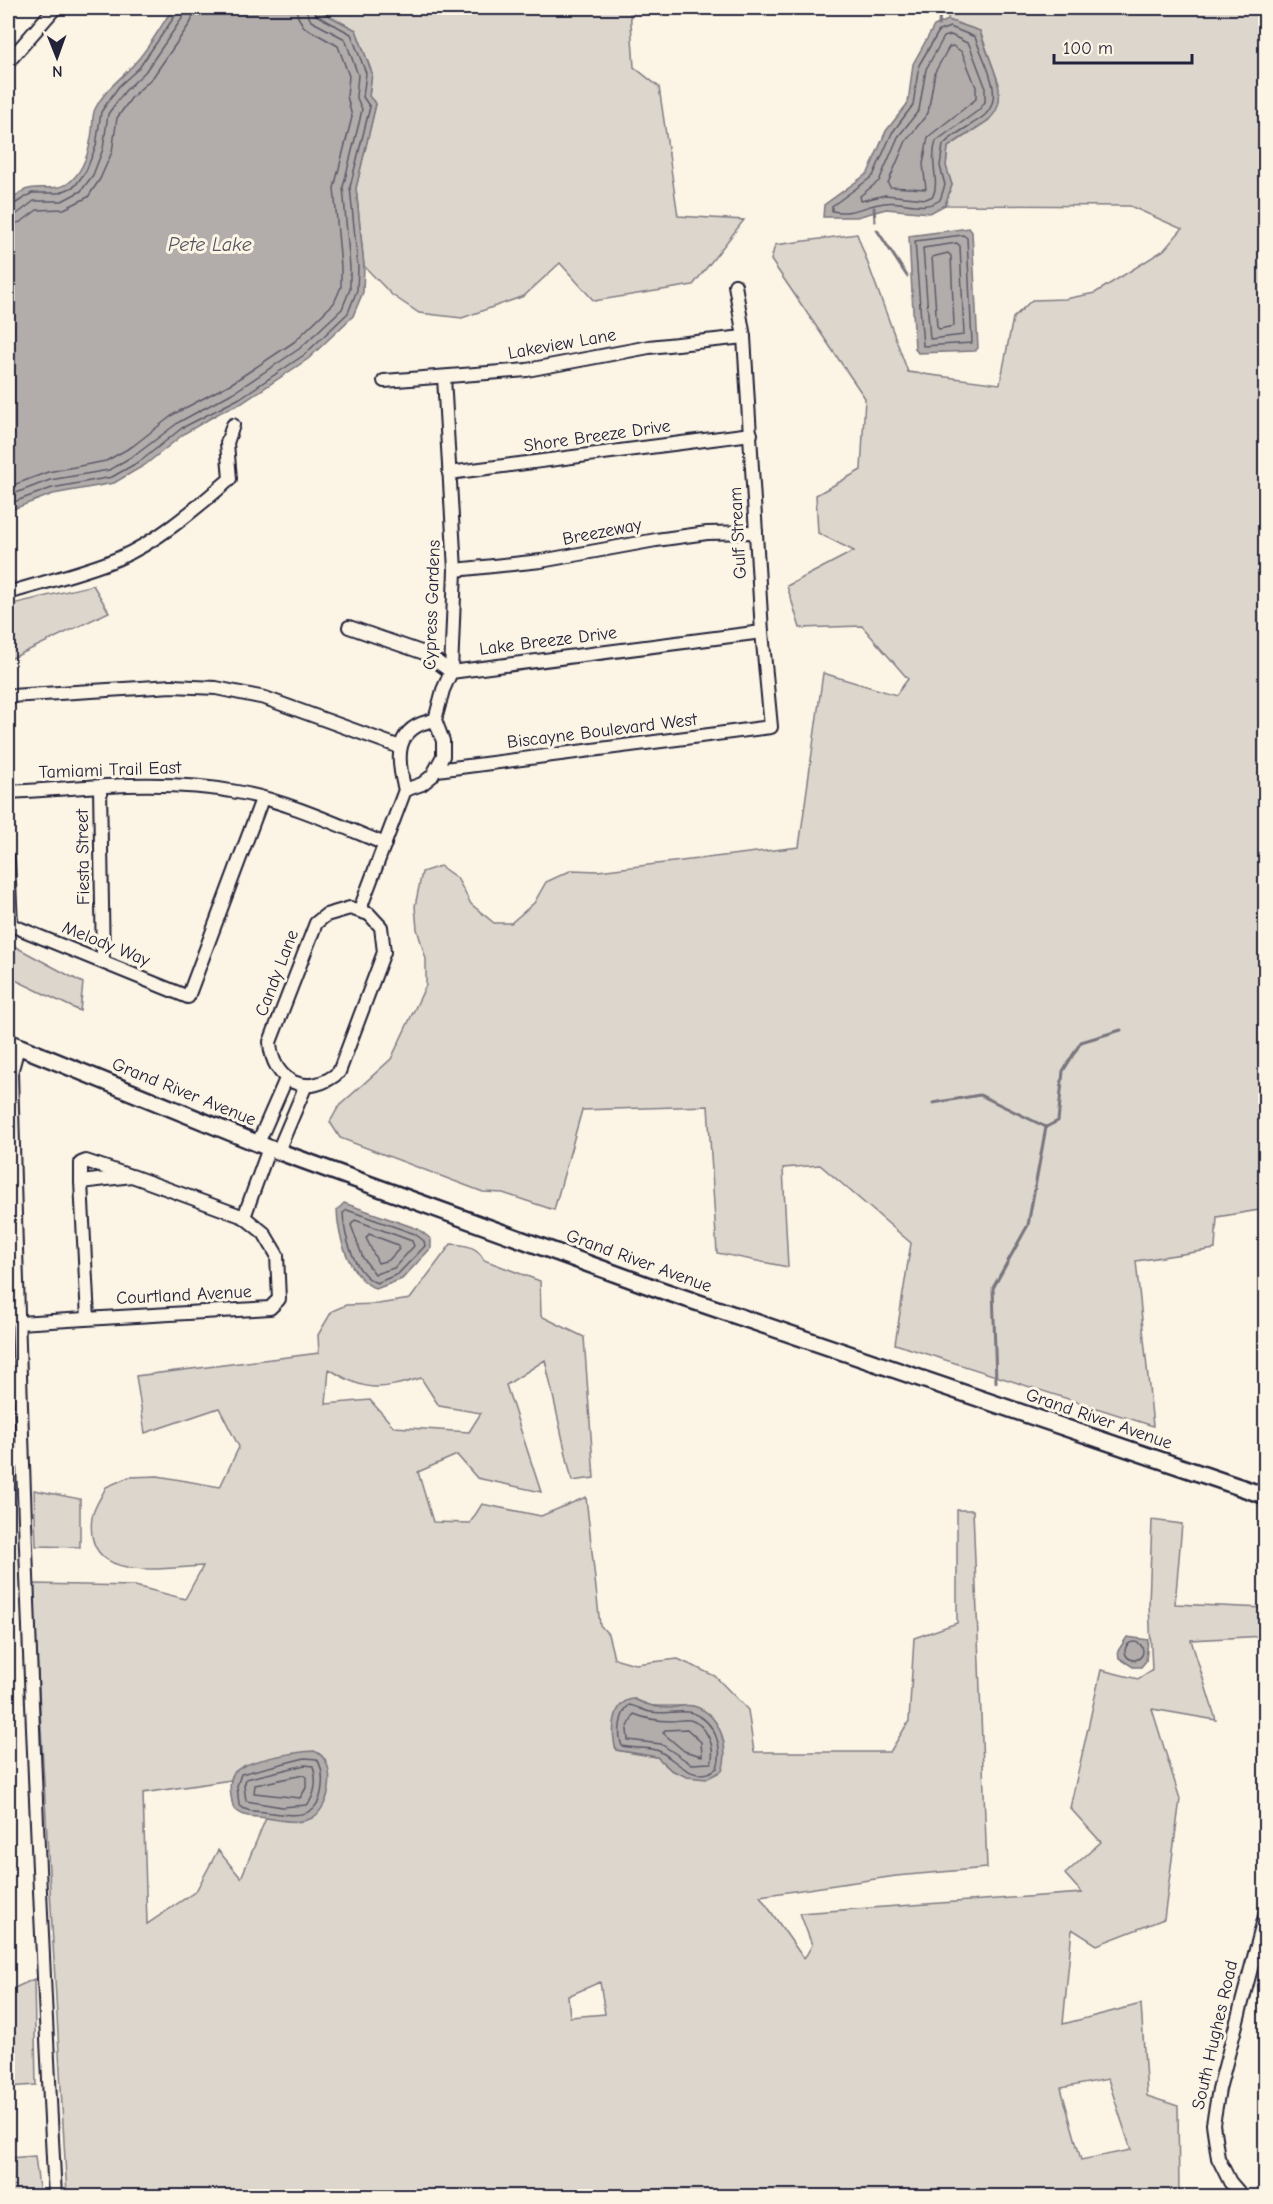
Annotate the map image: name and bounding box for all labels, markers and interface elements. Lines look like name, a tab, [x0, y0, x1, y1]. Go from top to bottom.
north arrow	[27, 27, 87, 87]
scale bar	[1054, 27, 1192, 65]
text: 100 m	[1063, 38, 1113, 59]
text: N	[52, 62, 63, 80]
water label: Pete Lake	[168, 233, 252, 256]
street label: Lakeview Lane	[506, 324, 618, 364]
street label: Shore Breeze Drive	[522, 415, 672, 457]
street label: Gulf Stream	[725, 486, 751, 580]
street label: Breezeway	[561, 514, 644, 550]
street label: Cypress Gardens	[419, 540, 445, 670]
street label: Lake Breeze Drive	[478, 622, 618, 660]
street label: Biscayne Boulevard West	[506, 709, 699, 753]
street label: Tamiami Trail East	[38, 757, 182, 783]
street label: Fiesta Street	[72, 808, 94, 905]
street label: Melody Way	[59, 917, 154, 971]
street label: Candy Lane	[251, 927, 303, 1019]
street label: Grand River Avenue	[109, 1054, 259, 1130]
street label: Grand River Avenue	[563, 1225, 715, 1297]
street label: Courtland Avenue	[116, 1281, 252, 1309]
street label: Grand River Avenue	[1023, 1384, 1175, 1454]
street label: South Hughes Road	[1188, 1958, 1242, 2112]

